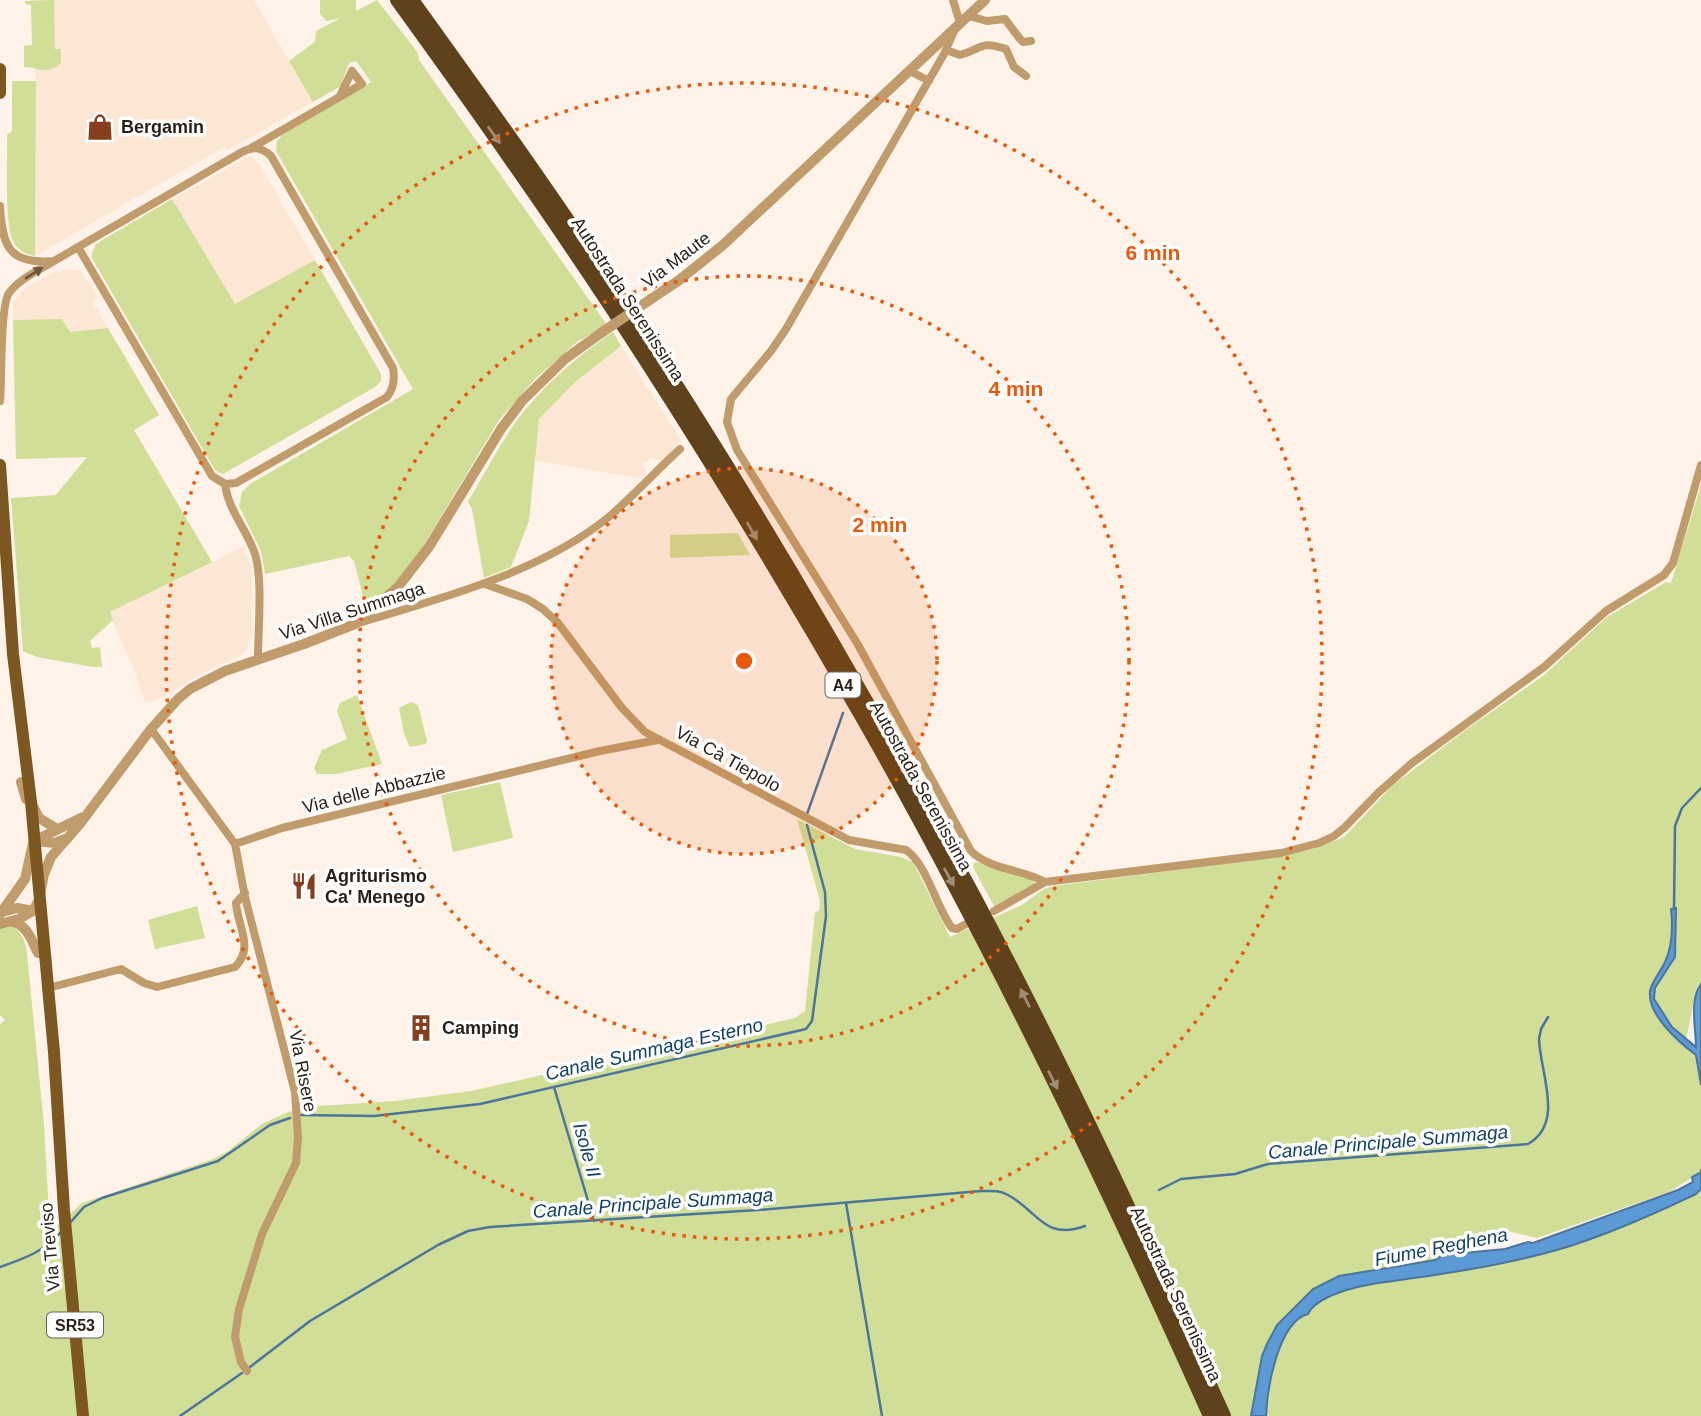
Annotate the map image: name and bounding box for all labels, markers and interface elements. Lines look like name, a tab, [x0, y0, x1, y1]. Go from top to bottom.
shop icon: Bergamin	[85, 112, 115, 142]
place label: Bergamin	[121, 117, 204, 137]
one-way arrow	[487, 126, 501, 144]
street label: Autostrada Serenissima	[568, 213, 689, 385]
street label: Via Maute	[638, 228, 714, 292]
text: 6 min	[1126, 241, 1180, 264]
one-way arrow	[25, 266, 44, 279]
text: 4 min	[989, 377, 1043, 400]
text: 2 min	[853, 513, 907, 536]
one-way arrow	[746, 521, 758, 540]
street label: Via Villa Summaga	[277, 578, 428, 644]
centre of rings	[732, 649, 756, 673]
road number: A4	[826, 672, 860, 698]
street label: Autostrada Serenissima	[866, 698, 977, 875]
street label: Via Cà Tiepolo	[672, 722, 784, 796]
street label: Via delle Abbazzie	[300, 763, 448, 817]
place label: Agriturismo Ca' Menego	[325, 866, 427, 907]
one-way arrow	[943, 868, 955, 887]
restaurant icon: Agriturismo Ca' Menego	[289, 871, 319, 901]
one-way arrow	[1020, 987, 1032, 1007]
building icon: Camping	[406, 1013, 436, 1043]
water label: Canale Summaga Esterno	[543, 1014, 765, 1084]
place label: Camping	[442, 1018, 519, 1038]
street label: Via Risere	[285, 1028, 321, 1114]
one-way arrow	[1048, 1070, 1059, 1090]
water label: Isole II	[569, 1120, 605, 1180]
water label: Canale Principale Summaga	[1267, 1121, 1509, 1163]
water label: Canale Principale Summaga	[532, 1184, 774, 1222]
street label: Via Treviso	[36, 1202, 64, 1292]
street label: Autostrada Serenissima	[1127, 1203, 1226, 1386]
water label: Fiume Reghena	[1373, 1224, 1509, 1270]
road number: SR53	[47, 1312, 103, 1338]

